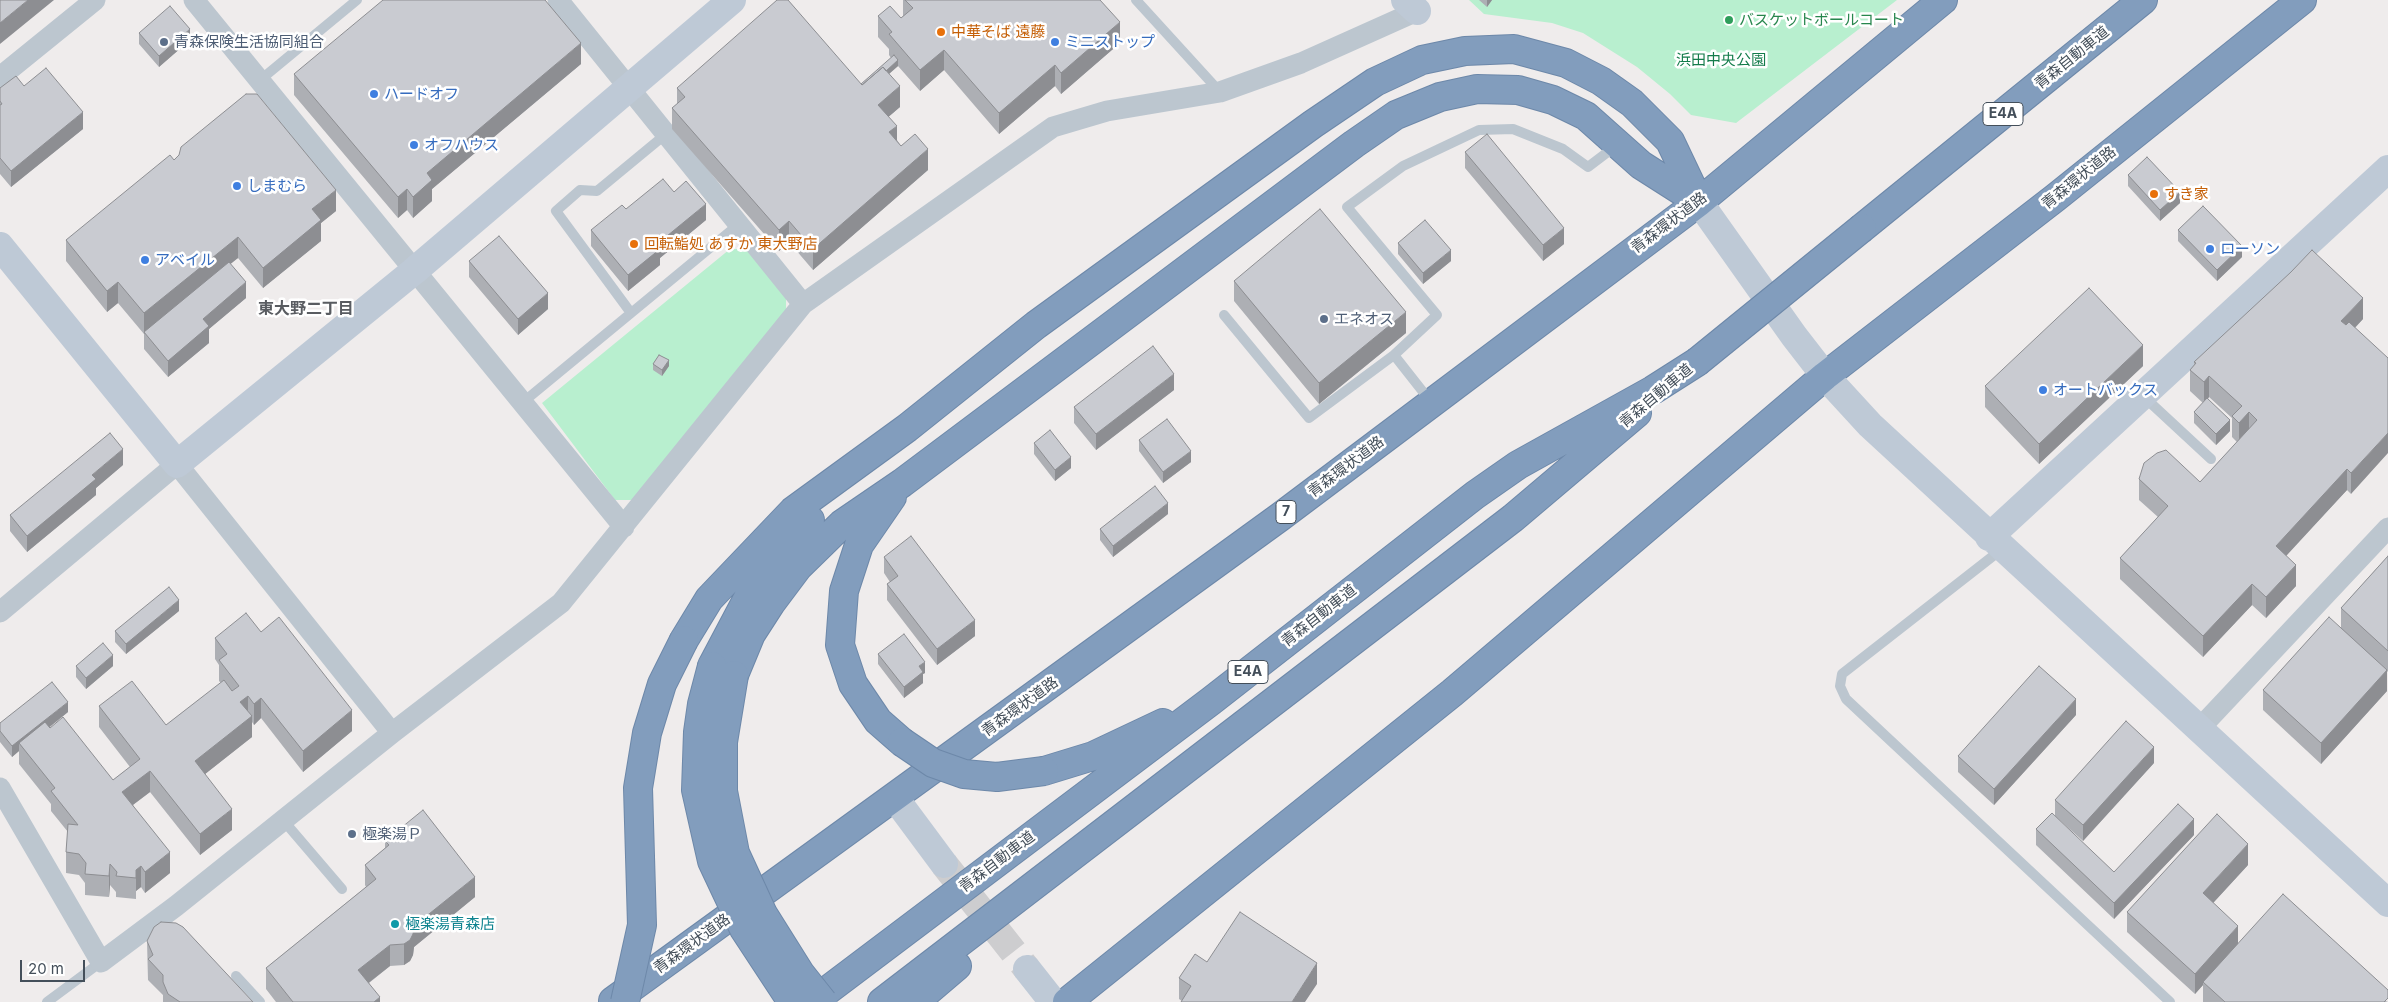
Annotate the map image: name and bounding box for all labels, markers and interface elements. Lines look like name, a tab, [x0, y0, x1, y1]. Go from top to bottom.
place label: バスケットボールコート	[1739, 11, 1904, 29]
marker: バスケットボールコート	[1723, 14, 1735, 26]
place label: 中華そば 遠藤	[951, 23, 1045, 41]
street label: 青森自動車道	[2031, 23, 2113, 93]
marker: 中華そば 遠藤	[935, 26, 947, 38]
place label: 青森保険生活協同組合	[174, 33, 324, 51]
place label: ミニストップ	[1065, 33, 1155, 51]
marker: 青森保険生活協同組合	[158, 36, 170, 48]
marker: ミニストップ	[1049, 36, 1061, 48]
park label: 浜田中央公園	[1676, 51, 1766, 69]
place label: ハードオフ	[384, 85, 459, 103]
marker: ハードオフ	[368, 88, 380, 100]
road number: E4A	[1983, 102, 2023, 126]
place label: オフハウス	[424, 136, 499, 154]
marker: オフハウス	[408, 139, 420, 151]
street label: 青森環状道路	[2038, 143, 2120, 213]
place label: しまむら	[247, 177, 307, 195]
marker: しまむら	[231, 180, 243, 192]
place label: すき家	[2164, 185, 2209, 203]
marker: すき家	[2148, 188, 2160, 200]
street label: 青森環状道路	[1628, 189, 1710, 257]
place label: 回転鮨処 あすか 東大野店	[644, 235, 817, 253]
marker: 回転鮨処 あすか 東大野店	[628, 238, 640, 250]
place label: ローソン	[2220, 240, 2280, 258]
marker: ローソン	[2204, 243, 2216, 255]
place label: アベイル	[155, 251, 215, 269]
marker: アベイル	[139, 254, 151, 266]
district label: 東大野二丁目	[258, 299, 354, 319]
place label: エネオス	[1334, 310, 1394, 328]
marker: エネオス	[1318, 313, 1330, 325]
street label: 青森自動車道	[1616, 360, 1696, 432]
place label: オートバックス	[2053, 381, 2158, 399]
marker: オートバックス	[2037, 384, 2049, 396]
street label: 青森環状道路	[1305, 433, 1387, 501]
road number: 7	[1276, 501, 1296, 524]
street label: 青森自動車道	[1278, 581, 1360, 651]
road number: E4A	[1228, 660, 1268, 684]
street label: 青森環状道路	[978, 673, 1062, 741]
place label: 極楽湯Ｐ	[362, 825, 422, 843]
marker: 極楽湯Ｐ	[346, 828, 358, 840]
street label: 青森自動車道	[956, 828, 1038, 896]
street label: 青森環状道路	[650, 910, 734, 978]
place label: 極楽湯青森店	[405, 915, 495, 933]
marker: 極楽湯青森店	[389, 918, 401, 930]
scale bar	[22, 950, 88, 982]
text: 20 m	[28, 959, 64, 978]

